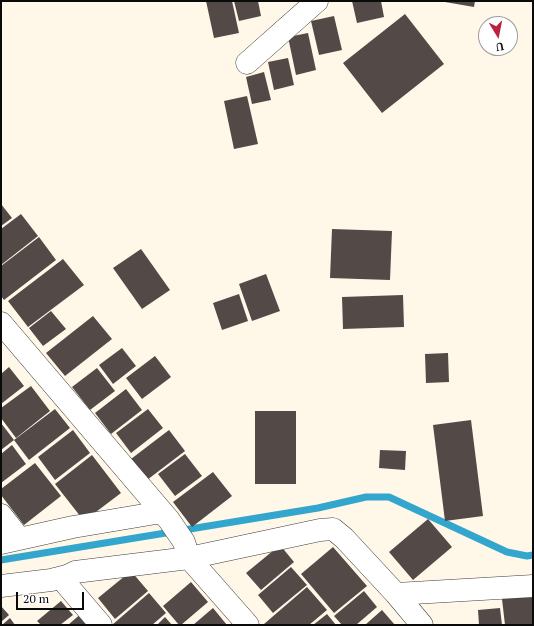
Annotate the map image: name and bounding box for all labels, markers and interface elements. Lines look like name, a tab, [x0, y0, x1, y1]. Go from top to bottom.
north arrow	[478, 16, 518, 56]
text: U	[495, 39, 505, 54]
scale bar	[18, 584, 86, 610]
text: 20 m	[23, 591, 49, 606]

